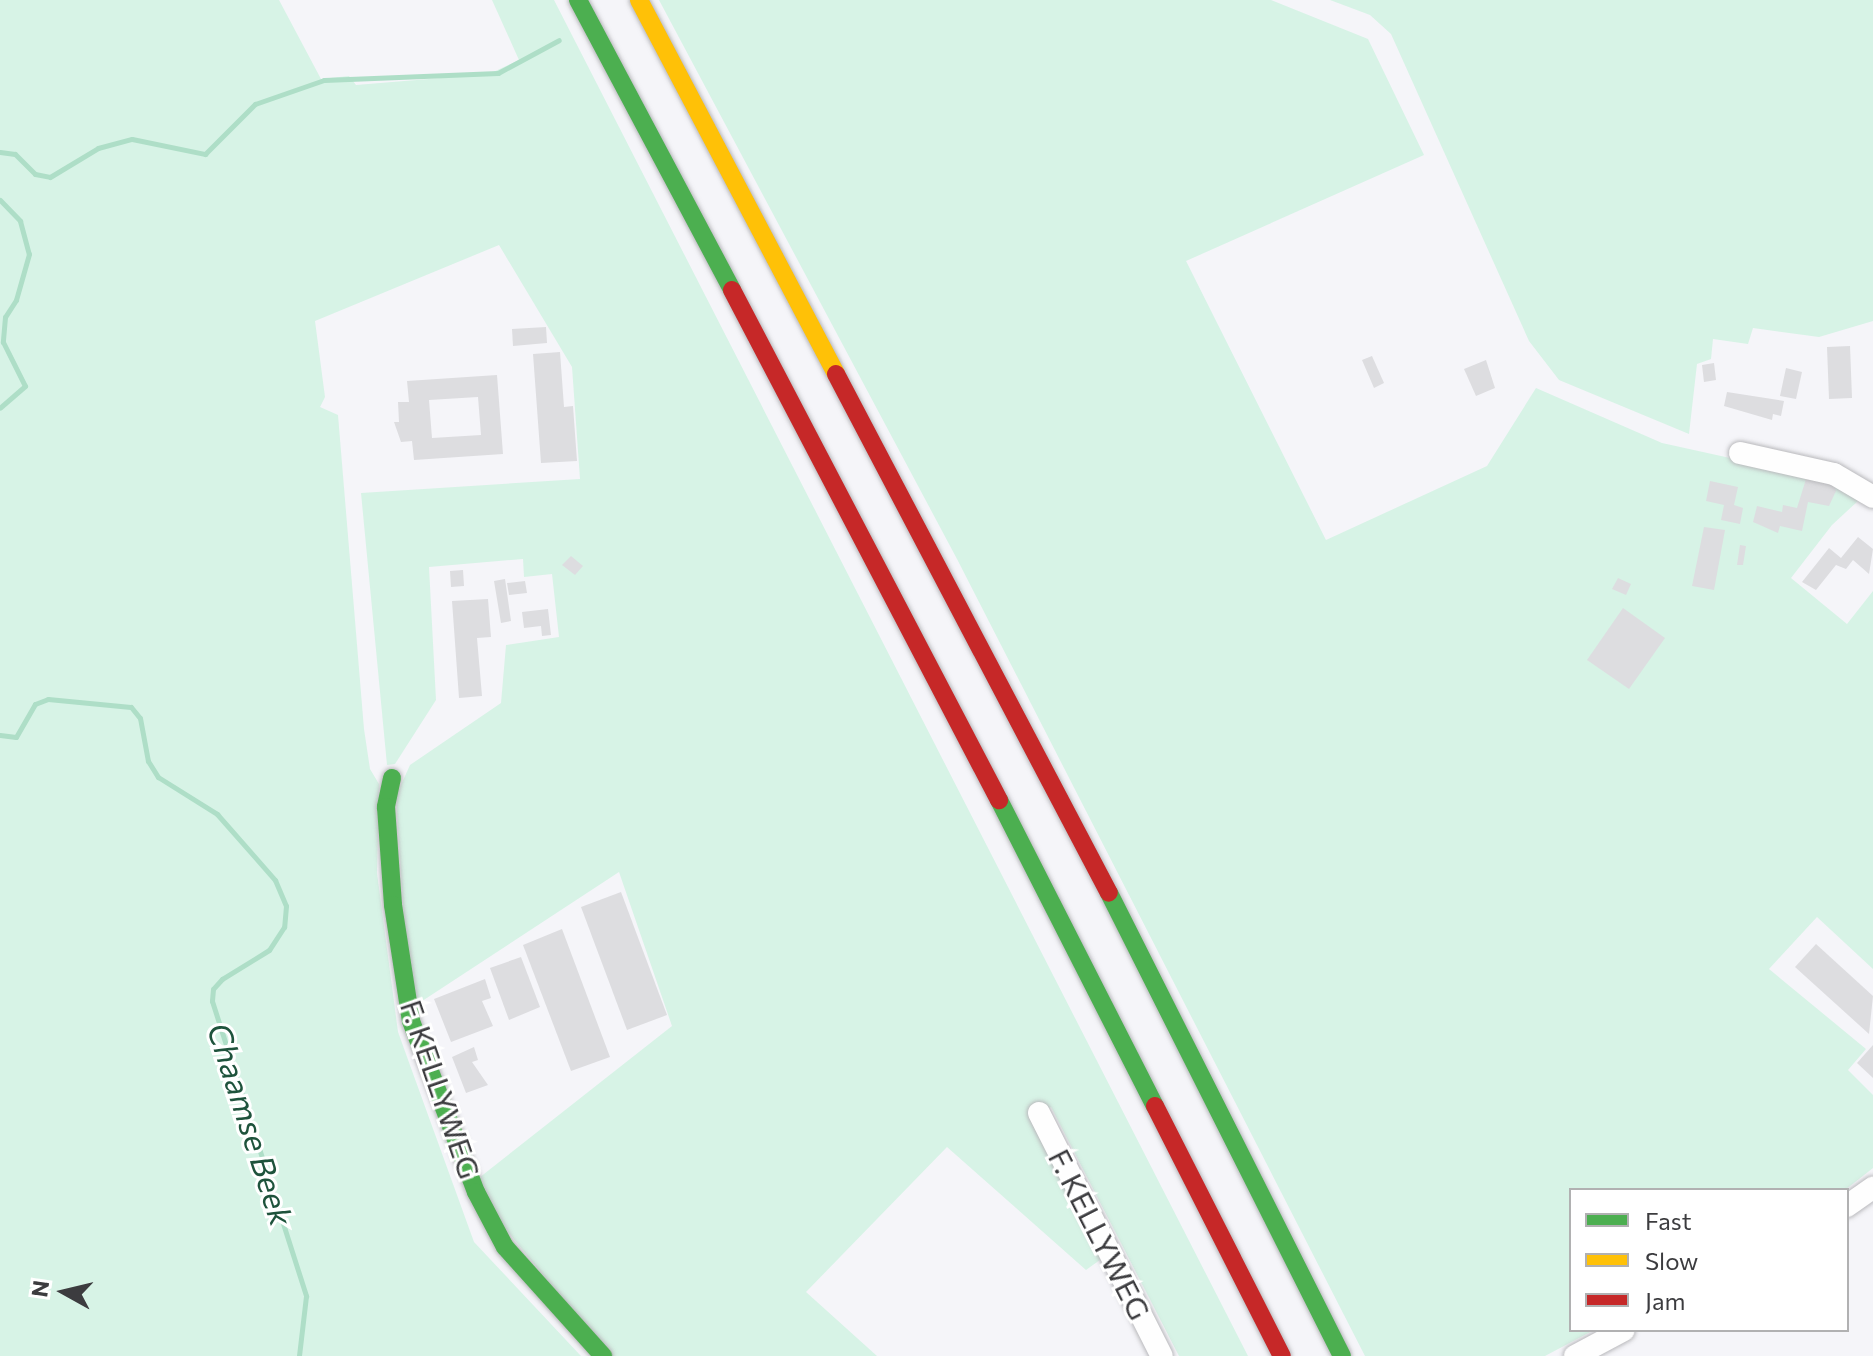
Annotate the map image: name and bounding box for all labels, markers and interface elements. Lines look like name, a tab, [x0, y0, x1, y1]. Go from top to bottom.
street label: F. KELLYWEG	[394, 995, 488, 1183]
water label: Chaamse Beek	[200, 1018, 302, 1230]
street label: F. KELLYWEG	[1042, 1143, 1158, 1325]
legend	[1569, 1188, 1849, 1332]
text: Fast	[1645, 1206, 1692, 1235]
text: Slow	[1645, 1246, 1698, 1275]
north arrow	[24, 1252, 104, 1332]
text: N	[25, 1279, 54, 1299]
text: Jam	[1645, 1286, 1685, 1315]

